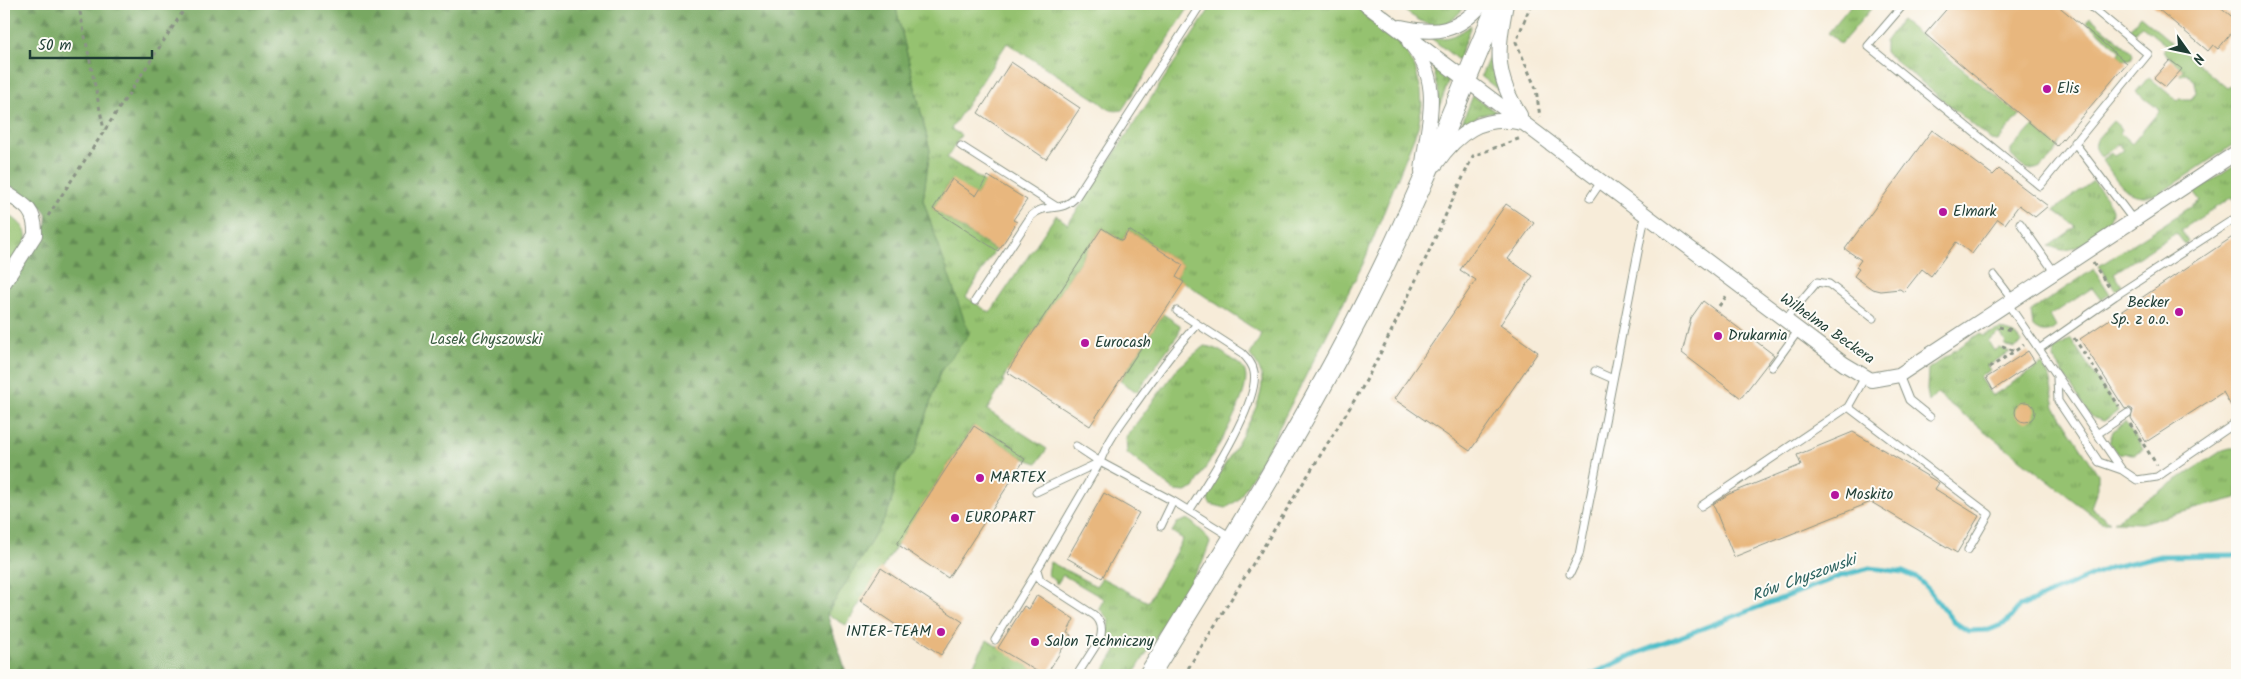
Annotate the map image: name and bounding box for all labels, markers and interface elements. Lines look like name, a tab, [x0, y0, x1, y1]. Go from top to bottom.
scale bar	[30, 28, 152, 60]
north arrow	[2164, 28, 2214, 78]
text: 50 m	[38, 34, 72, 58]
text: N	[2186, 49, 2210, 68]
place label: Elis	[2057, 77, 2080, 101]
marker: Elis	[2041, 83, 2053, 95]
place label: Elmark	[1953, 200, 1997, 224]
marker: Elmark	[1937, 206, 1949, 218]
street label: Wilhelma Beckera	[1775, 287, 1879, 371]
place label: Becker Sp. z o.o.	[2111, 291, 2170, 332]
marker: Becker Sp. z o.o.	[2173, 306, 2185, 318]
place label: Drukarnia	[1728, 324, 1788, 348]
park label: Lasek Chyszowski	[430, 328, 544, 352]
marker: Drukarnia	[1712, 330, 1724, 342]
place label: Eurocash	[1095, 331, 1151, 355]
marker: Eurocash	[1079, 337, 1091, 349]
place label: MARTEX	[990, 466, 1047, 490]
marker: MARTEX	[974, 472, 986, 484]
place label: Moskito	[1845, 483, 1893, 507]
marker: Moskito	[1829, 489, 1841, 501]
place label: EUROPART	[965, 506, 1037, 530]
marker: EUROPART	[949, 512, 961, 524]
water label: Rów Chyszowski	[1748, 546, 1863, 608]
place label: INTER-TEAM	[846, 620, 931, 644]
marker: INTER-TEAM	[935, 626, 947, 638]
place label: Salon Techniczny	[1045, 630, 1155, 654]
marker: Salon Techniczny	[1029, 636, 1041, 648]

